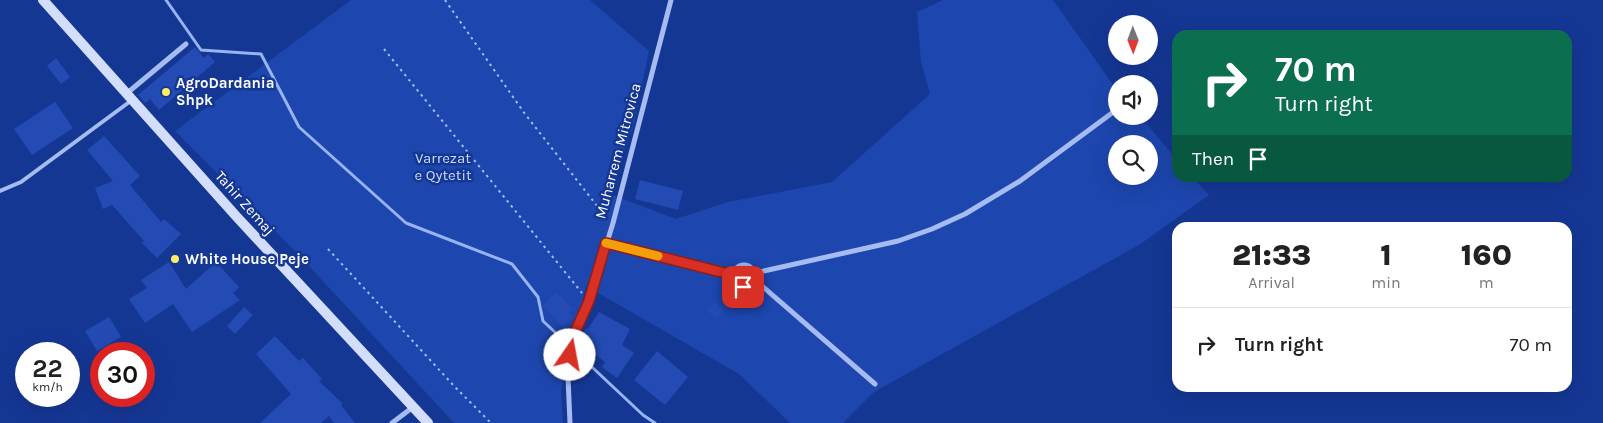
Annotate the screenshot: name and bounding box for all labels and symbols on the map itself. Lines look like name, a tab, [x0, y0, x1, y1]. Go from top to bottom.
north arrow	[1108, 15, 1158, 65]
place label: AgroDardania Shpk	[176, 74, 274, 109]
street label: Muharrem Mitrovica	[591, 81, 645, 221]
marker: AgroDardania Shpk	[160, 86, 172, 98]
park label: Varrezat e Qytetit	[414, 149, 472, 184]
street label: Tahir Zemaj	[211, 167, 279, 239]
place label: White House Peje	[185, 250, 309, 268]
marker: White House Peje	[169, 253, 181, 265]
pin	[722, 266, 764, 308]
position arrow	[543, 328, 595, 380]
speed limit sign: 30	[90, 342, 155, 407]

